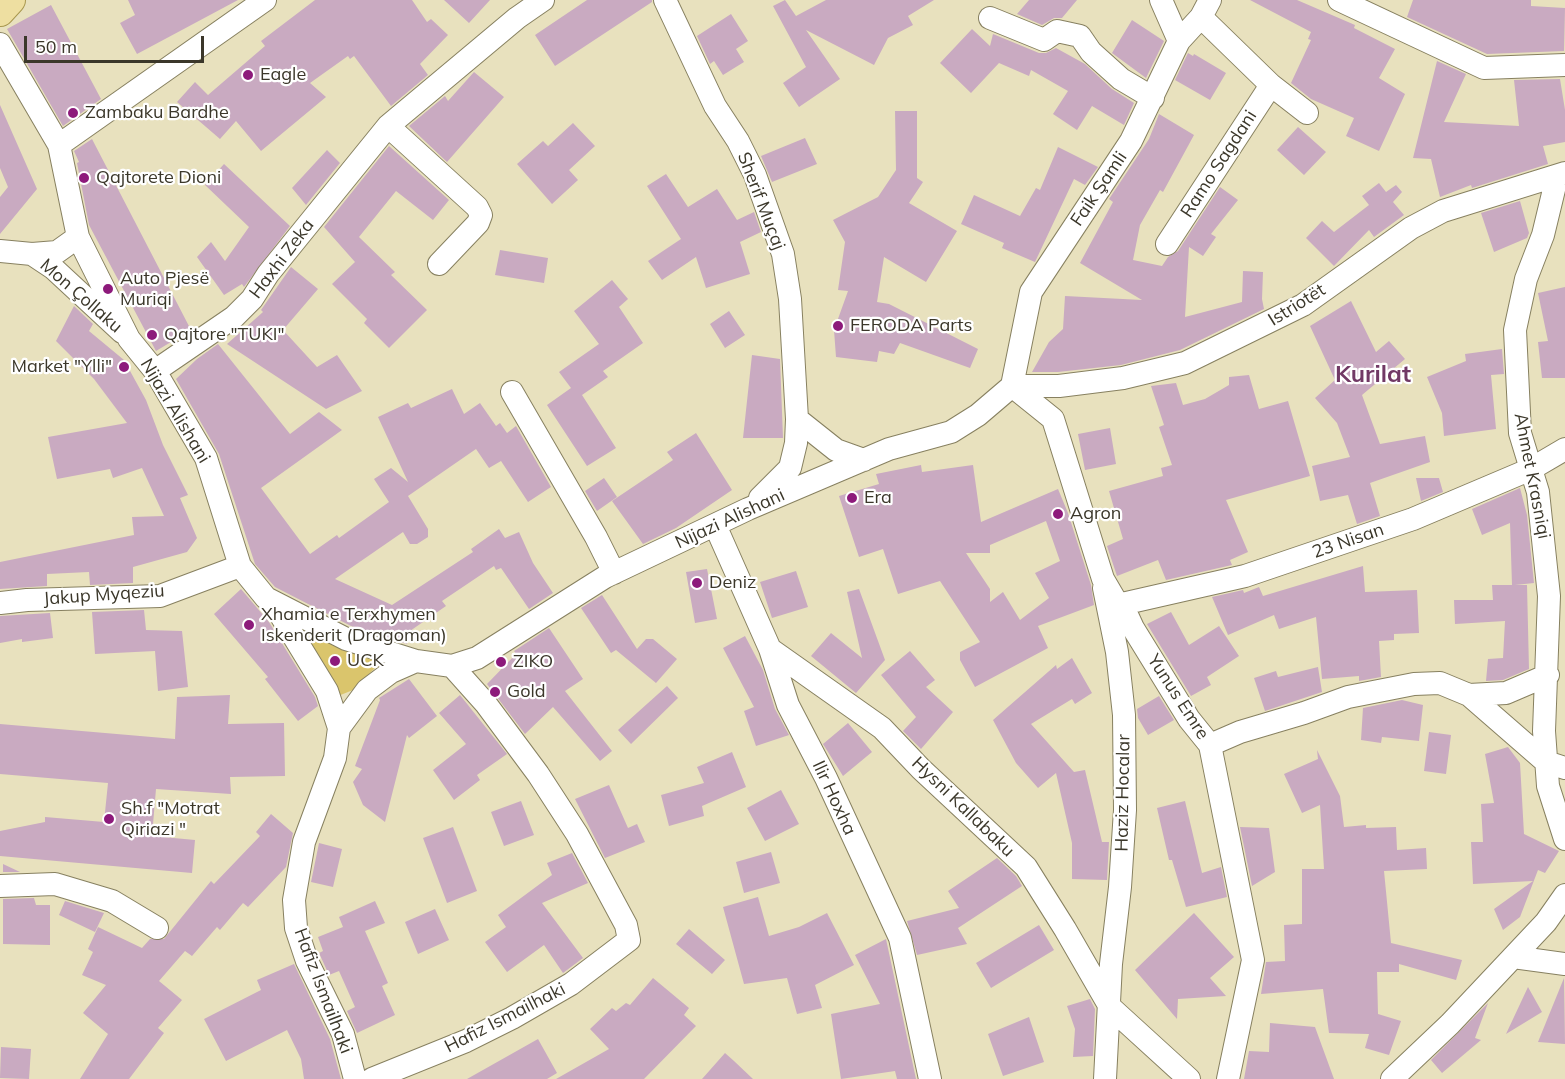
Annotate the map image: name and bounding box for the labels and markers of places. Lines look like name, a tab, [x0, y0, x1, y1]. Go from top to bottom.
place label: Eagle	[260, 64, 306, 86]
marker: Eagle	[241, 68, 255, 82]
place label: Zambaku Bardhe	[85, 102, 229, 124]
marker: Zambaku Bardhe	[66, 106, 80, 120]
place label: Qajtorete Dioni	[96, 167, 221, 189]
marker: Qajtorete Dioni	[77, 171, 91, 185]
place label: Auto Pjesë Muriqi	[120, 268, 209, 310]
marker: Auto Pjesë Muriqi	[101, 282, 115, 296]
place label: FERODA Parts	[850, 315, 972, 337]
marker: FERODA Parts	[831, 319, 845, 333]
place label: Qajtore "TUKI"	[164, 324, 285, 346]
marker: Qajtore "TUKI"	[145, 328, 159, 342]
place label: Market "Ylli"	[12, 356, 112, 378]
marker: Market "Ylli"	[117, 360, 131, 374]
place label: Era	[864, 487, 892, 509]
marker: Era	[845, 491, 859, 505]
place label: Agron	[1070, 503, 1121, 525]
marker: Agron	[1051, 507, 1065, 521]
place label: Deniz	[709, 572, 756, 594]
marker: Deniz	[690, 576, 704, 590]
place label: Xhamia e Terxhymen Iskenderit (Dragoman)	[261, 604, 447, 646]
marker: Xhamia e Terxhymen Iskenderit (Dragoman)	[242, 618, 256, 632]
place label: UCK	[347, 650, 384, 672]
place label: ZIKO	[513, 651, 553, 673]
marker: UCK	[328, 654, 342, 668]
marker: ZIKO	[494, 655, 508, 669]
place label: Gold	[507, 681, 546, 703]
marker: Gold	[488, 685, 502, 699]
place label: Sh.f "Motrat Qiriazi "	[121, 798, 220, 840]
marker: Sh.f "Motrat Qiriazi "	[102, 812, 116, 826]

